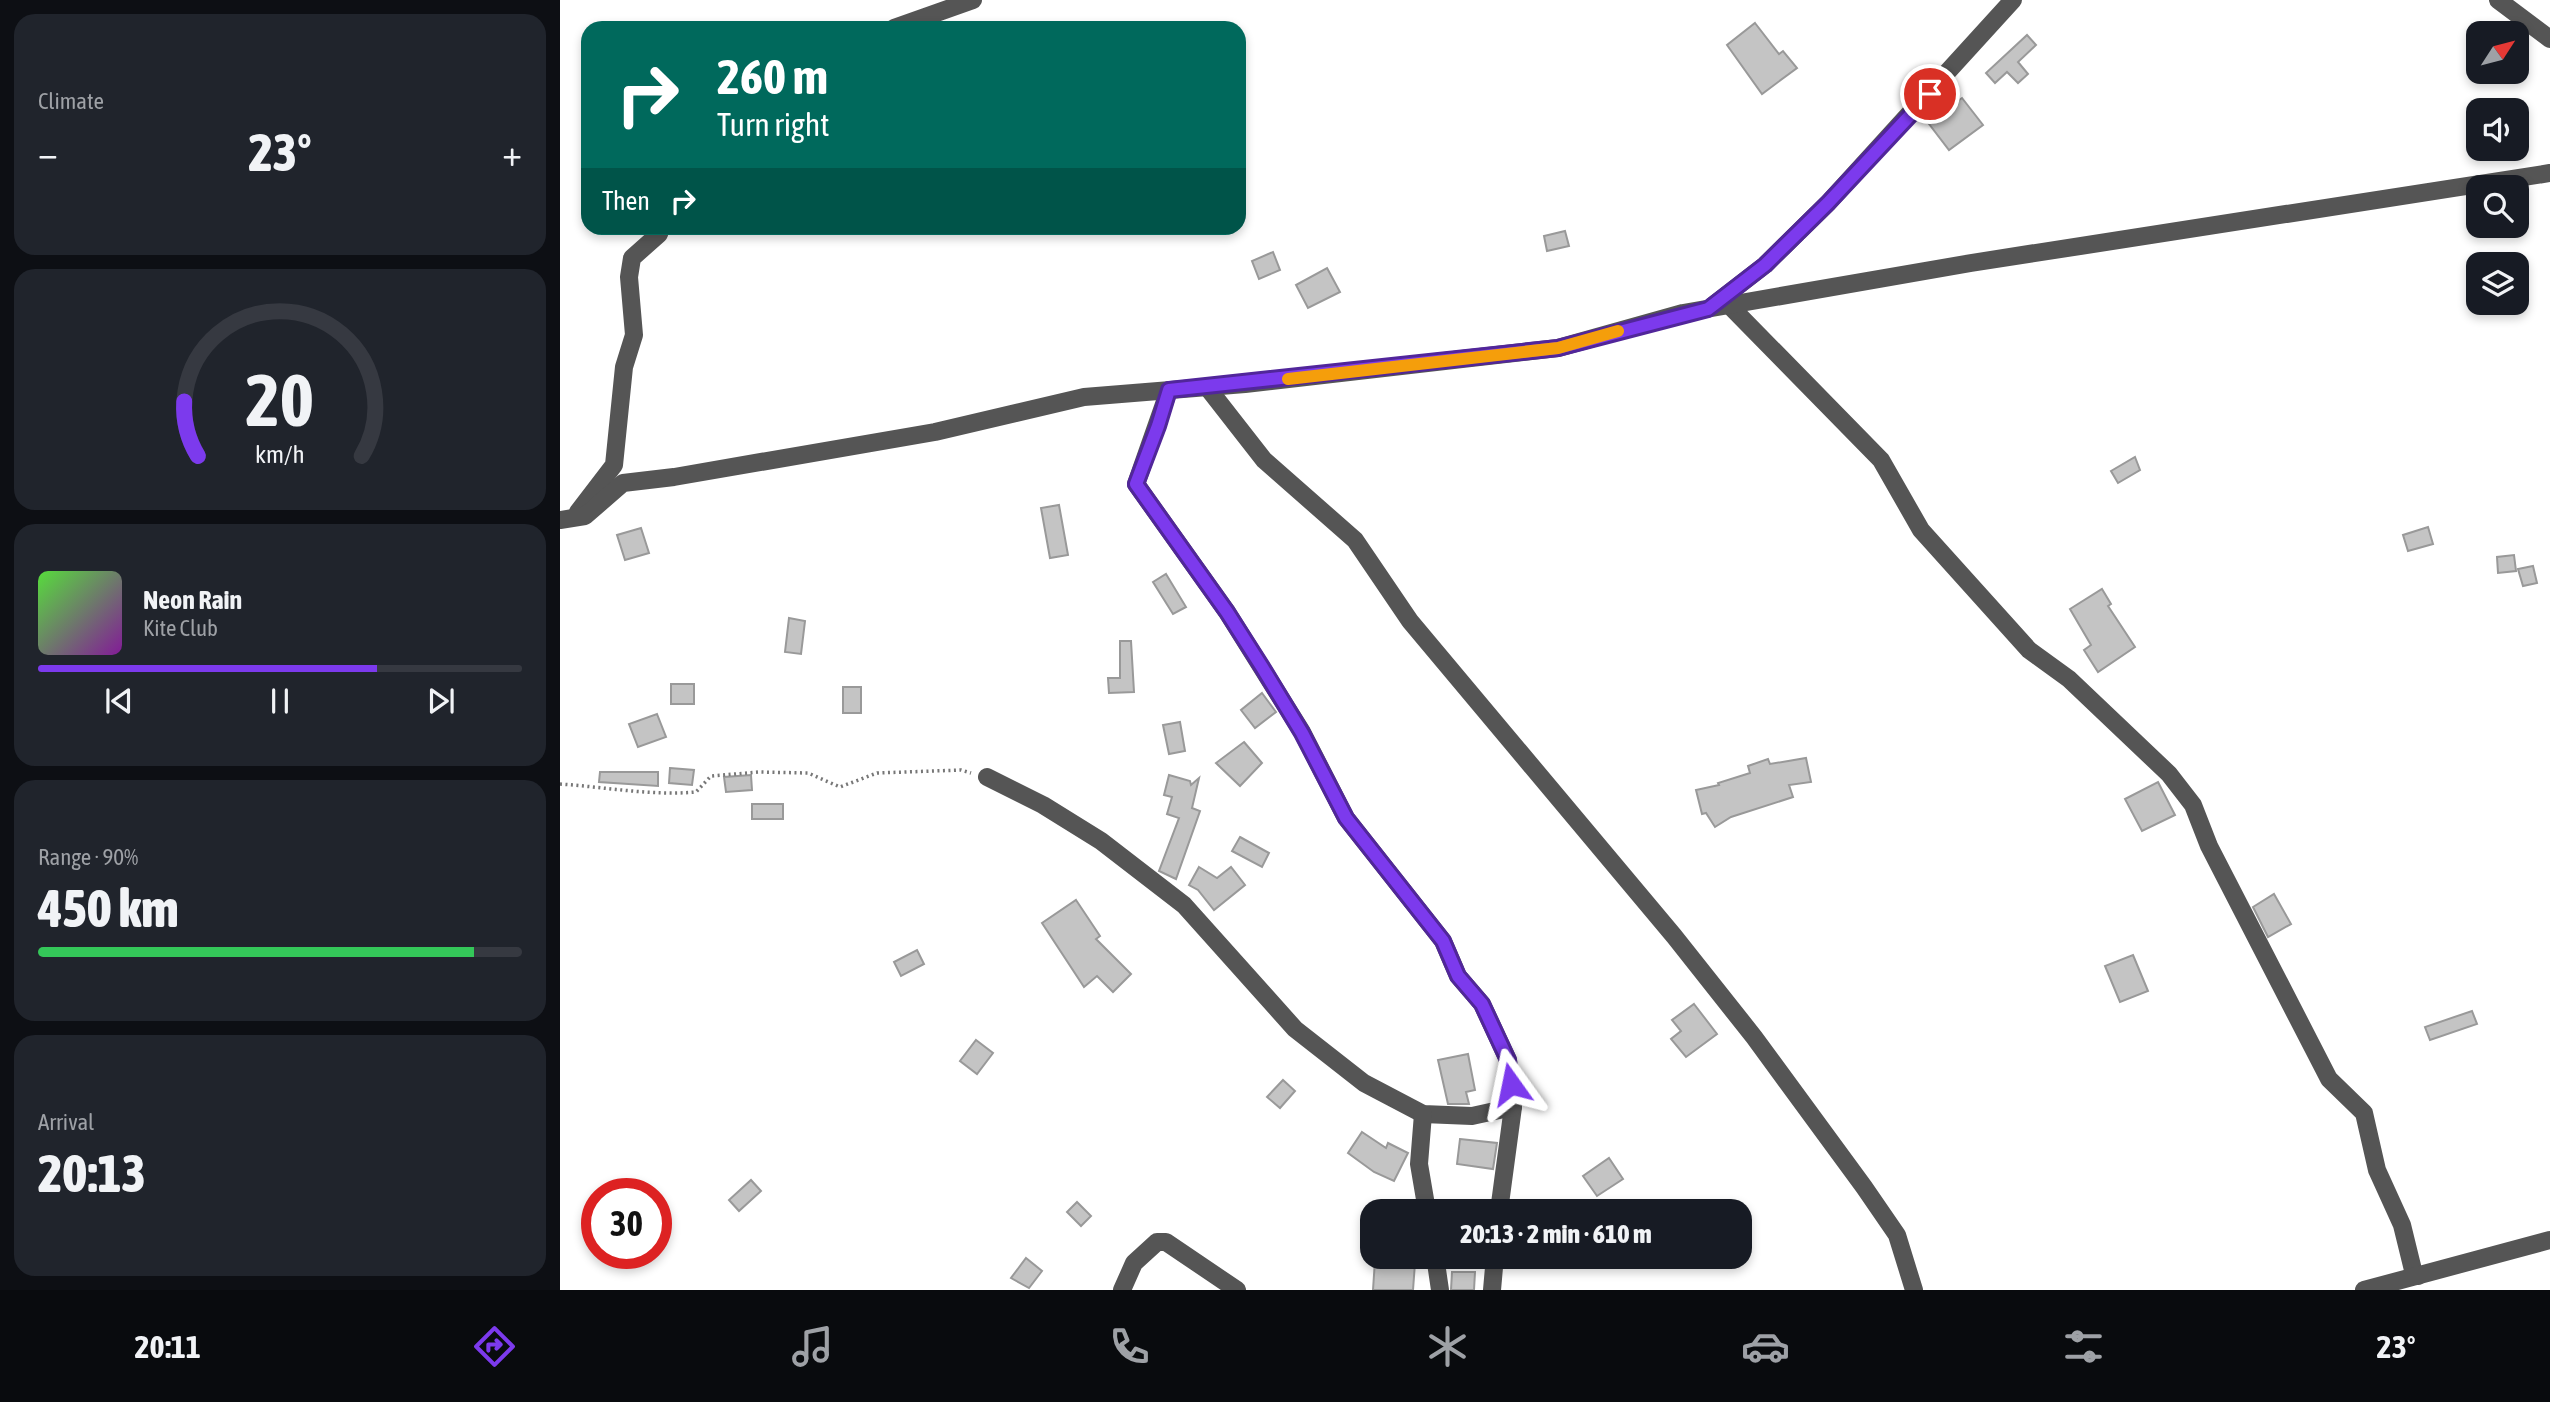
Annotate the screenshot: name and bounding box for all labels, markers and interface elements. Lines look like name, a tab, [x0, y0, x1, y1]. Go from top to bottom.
north arrow	[2466, 21, 2529, 84]
map controls	[2466, 21, 2529, 315]
text: 260 m	[717, 48, 828, 104]
icon: right	[602, 49, 693, 140]
pin	[1900, 64, 1960, 124]
icon: arrive	[1911, 75, 1949, 113]
text: Climate	[38, 88, 104, 114]
button: sound	[2466, 98, 2529, 161]
text: Turn right	[717, 106, 830, 143]
text: 23°	[248, 122, 312, 182]
text: −	[38, 131, 58, 174]
text: +	[502, 131, 522, 174]
button: search	[2466, 175, 2529, 238]
icon: right	[664, 182, 702, 220]
text: Then	[602, 186, 650, 216]
button: layers	[2466, 252, 2529, 315]
text: 20	[246, 358, 314, 441]
text: km/h	[255, 440, 305, 468]
text: Neon Rain	[143, 585, 242, 615]
text: Kite Club	[143, 615, 218, 641]
icon: previous	[100, 682, 138, 720]
icon: pause	[261, 682, 299, 720]
icon: next	[422, 682, 460, 720]
text: Range · 90%	[38, 844, 138, 870]
text: 450 km	[38, 878, 179, 938]
position arrow	[1474, 1047, 1548, 1121]
text: Arrival	[38, 1109, 94, 1135]
text: 20:13	[38, 1143, 146, 1203]
speed limit sign: 30	[581, 1178, 672, 1269]
text: 20:13 · 2 min · 610 m	[1460, 1219, 1652, 1249]
icon: directions	[470, 1322, 519, 1371]
icon: music	[788, 1322, 837, 1371]
icon: phone	[1105, 1322, 1154, 1371]
icon: climate	[1423, 1322, 1472, 1371]
icon: car	[1741, 1322, 1790, 1371]
icon: filters	[2059, 1322, 2108, 1371]
text: 20:11	[134, 1328, 201, 1365]
text: 23°	[2377, 1328, 2416, 1365]

